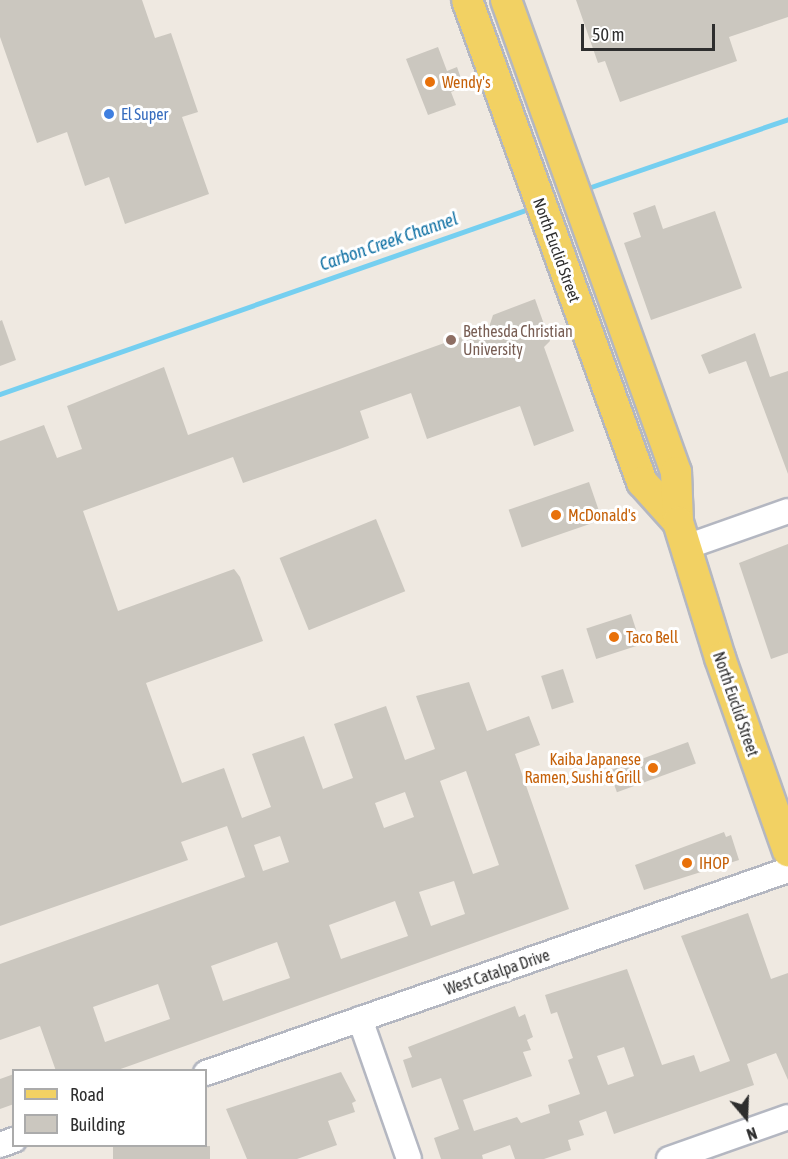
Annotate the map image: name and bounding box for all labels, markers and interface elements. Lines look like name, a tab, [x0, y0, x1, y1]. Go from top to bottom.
scale bar	[584, 12, 718, 50]
text: 50 m	[592, 24, 624, 45]
place label: Wendy's	[442, 72, 491, 92]
marker: Wendy's	[423, 75, 437, 89]
place label: El Super	[121, 104, 168, 124]
marker: El Super	[102, 107, 116, 121]
street label: North Euclid Street	[529, 195, 585, 305]
water label: Carbon Creek Channel	[317, 208, 461, 276]
place label: Bethesda Christian University	[463, 321, 573, 359]
marker: Bethesda Christian University	[444, 333, 458, 347]
place label: McDonald's	[568, 505, 636, 525]
marker: McDonald's	[549, 508, 563, 522]
place label: Taco Bell	[626, 627, 678, 647]
marker: Taco Bell	[607, 630, 621, 644]
street label: North Euclid Street	[709, 649, 763, 759]
place label: Kaiba Japanese Ramen, Sushi & Grill	[524, 749, 641, 787]
marker: Kaiba Japanese Ramen, Sushi & Grill	[646, 761, 660, 775]
place label: IHOP	[699, 853, 730, 873]
marker: IHOP	[680, 856, 694, 870]
street label: West Catalpa Drive	[442, 945, 552, 999]
legend	[12, 1069, 207, 1147]
text: Road	[70, 1084, 104, 1105]
north arrow	[716, 1087, 776, 1147]
text: Building	[70, 1114, 125, 1135]
text: N	[744, 1124, 759, 1144]

